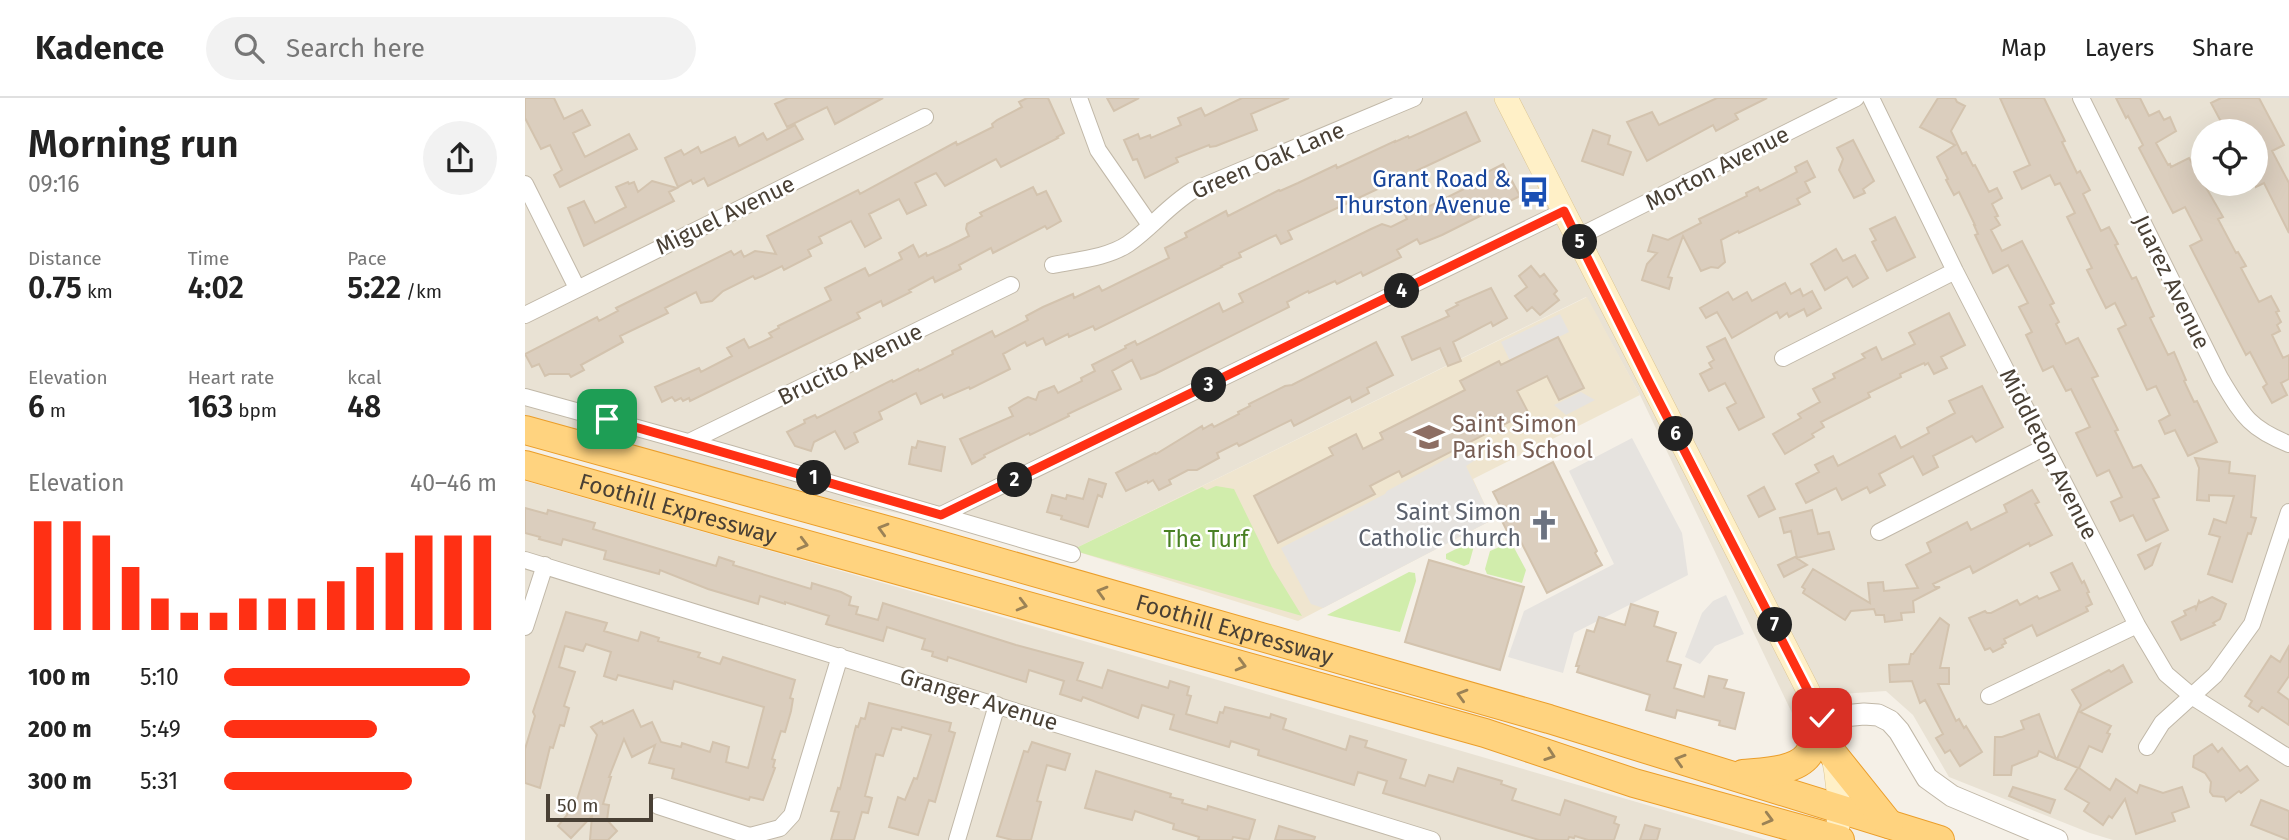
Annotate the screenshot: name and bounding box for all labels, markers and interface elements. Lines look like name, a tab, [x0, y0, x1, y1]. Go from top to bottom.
search box	[206, 17, 696, 80]
text: Kadence	[35, 28, 164, 68]
icon: search	[230, 29, 268, 67]
text: Search here	[286, 33, 425, 64]
text: Map	[2001, 34, 2047, 62]
text: Layers	[2085, 34, 2154, 62]
text: Share	[2192, 34, 2254, 62]
street label: Green Oak Lane	[1187, 115, 1349, 205]
map controls	[2191, 119, 2268, 196]
button: locate	[2191, 119, 2268, 196]
street label: Morton Avenue	[1640, 120, 1794, 216]
text: Morning run	[28, 121, 239, 167]
button: share	[423, 121, 497, 195]
place label: Grant Road & Thurston Avenue	[1336, 165, 1511, 219]
street label: Miguel Avenue	[651, 169, 799, 261]
text: 09:16	[28, 170, 80, 198]
bus stop icon: Grant Road & Thurston Avenue	[1517, 175, 1551, 209]
street label: Juarez Avenue	[2127, 210, 2217, 354]
pin: 5	[1563, 225, 1597, 260]
text: 5	[1574, 230, 1585, 253]
text: Distance	[28, 247, 102, 270]
text: Time	[188, 247, 229, 270]
text: Pace	[347, 247, 387, 270]
text: 0.75	[28, 270, 82, 306]
text: 4:02	[188, 270, 244, 306]
text: 5:22	[347, 270, 401, 306]
pin: 4	[1385, 274, 1419, 308]
text: 4	[1396, 279, 1407, 302]
text: km	[82, 280, 113, 303]
text: /km	[401, 280, 442, 303]
street label: Brucito Avenue	[773, 317, 927, 411]
street label: Middleton Avenue	[1994, 364, 2104, 544]
text: Elevation	[28, 366, 108, 389]
text: Heart rate	[188, 366, 274, 389]
text: kcal	[347, 366, 382, 389]
pin: 3	[1191, 368, 1227, 402]
text: 3	[1204, 373, 1213, 396]
text: 6	[28, 389, 45, 425]
text: 163	[188, 389, 233, 425]
text: 48	[347, 389, 381, 425]
pin	[577, 389, 637, 449]
text: m	[45, 399, 66, 422]
text: bpm	[233, 399, 277, 422]
icon: arrive	[588, 400, 626, 438]
place label: Saint Simon Parish School	[1452, 410, 1593, 464]
pin: 6	[1659, 416, 1693, 452]
school or university icon: Saint Simon Parish School	[1412, 420, 1446, 454]
text: 6	[1670, 422, 1681, 445]
pin: 1	[797, 460, 831, 496]
pin: 2	[997, 462, 1033, 498]
text: 1	[809, 466, 818, 489]
street label: Foothill Expressway	[576, 467, 780, 550]
text: 2	[1010, 468, 1019, 491]
text: Elevation	[28, 469, 124, 497]
text: 40–46 m	[410, 469, 497, 497]
place label: Saint Simon Catholic Church	[1358, 498, 1521, 552]
church icon: Saint Simon Catholic Church	[1527, 508, 1561, 542]
one-way arrow	[878, 523, 890, 538]
park label: The Turf	[1164, 525, 1251, 553]
one-way arrow	[797, 536, 809, 550]
one-way arrow	[1096, 585, 1108, 600]
street label: Foothill Expressway	[1133, 588, 1337, 671]
one-way arrow	[1016, 596, 1028, 611]
pin: 7	[1757, 608, 1793, 642]
text: 7	[1770, 613, 1779, 636]
one-way arrow	[1235, 657, 1247, 672]
street label: Granger Avenue	[896, 662, 1062, 736]
text: 100 m	[28, 663, 90, 691]
text: 5:10	[140, 663, 179, 691]
one-way arrow	[1456, 688, 1468, 703]
pin	[1792, 688, 1852, 748]
icon: check	[1803, 699, 1841, 737]
text: 200 m	[28, 715, 92, 743]
text: 5:49	[140, 715, 181, 743]
one-way arrow	[1543, 746, 1555, 761]
one-way arrow	[1674, 753, 1686, 768]
text: 300 m	[28, 767, 92, 795]
text: 5:31	[140, 767, 178, 795]
scale bar	[546, 791, 653, 823]
text: 50 m	[557, 794, 598, 817]
one-way arrow	[1762, 811, 1774, 825]

